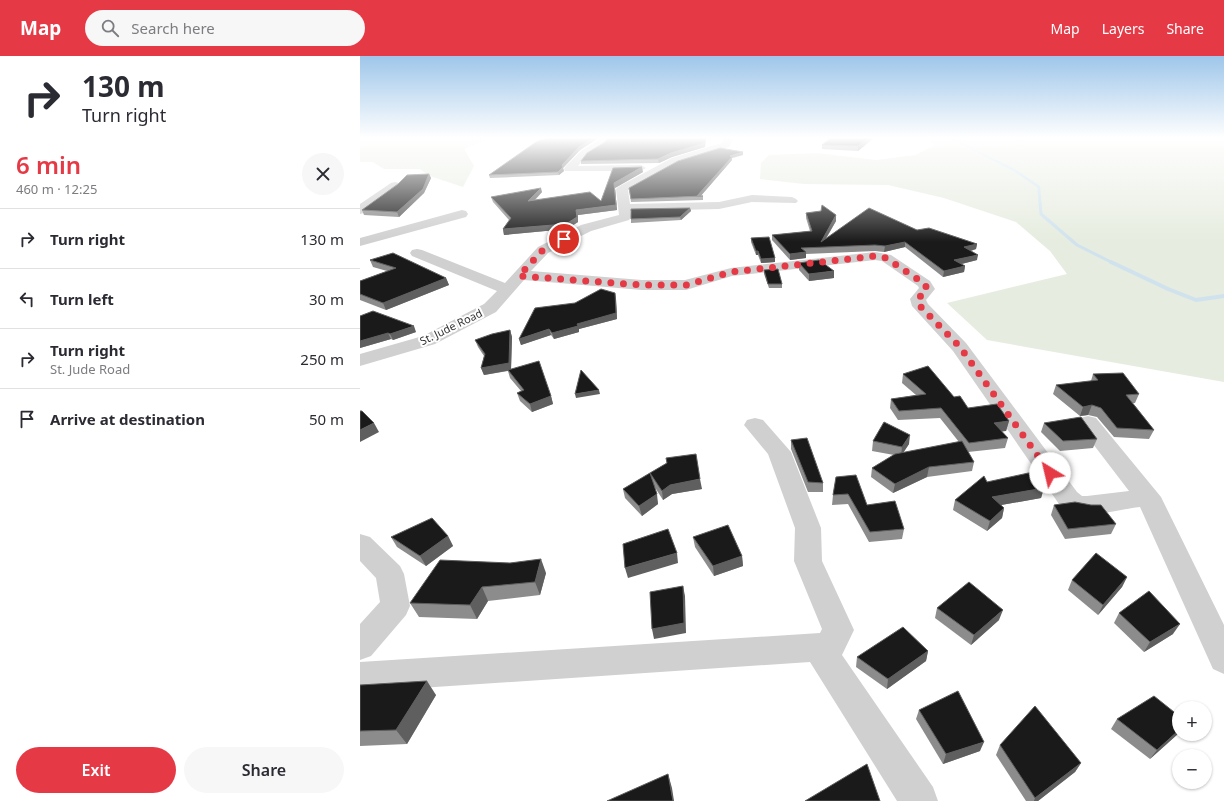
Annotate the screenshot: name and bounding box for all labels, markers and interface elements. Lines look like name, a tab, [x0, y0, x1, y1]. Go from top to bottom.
search box	[85, 10, 365, 46]
text: Map	[20, 15, 61, 41]
icon: search	[99, 17, 121, 39]
text: Search here	[131, 18, 215, 38]
text: Map	[1051, 19, 1080, 38]
text: Layers	[1102, 19, 1144, 38]
text: Share	[1166, 19, 1204, 38]
text: 130 m	[82, 67, 165, 105]
icon: right	[16, 72, 68, 124]
text: Turn right	[82, 103, 166, 127]
text: 6 min	[16, 148, 81, 181]
button: close	[302, 153, 344, 195]
text: 460 m · 12:25	[16, 180, 97, 198]
pin	[547, 222, 581, 256]
icon: right	[16, 228, 38, 250]
icon: arrive	[553, 228, 575, 250]
text: Turn right	[50, 229, 125, 249]
text: 130 m	[300, 229, 344, 249]
icon: left	[16, 288, 38, 310]
text: Turn left	[50, 289, 114, 309]
text: 30 m	[309, 289, 344, 309]
street label: St. Jude Road	[417, 305, 485, 348]
text: Turn right	[50, 340, 125, 360]
icon: right	[16, 348, 38, 370]
text: 250 m	[300, 349, 344, 369]
text: St. Jude Road	[50, 360, 130, 378]
icon: arrive	[16, 408, 38, 430]
text: Arrive at destination	[50, 409, 205, 429]
text: 50 m	[309, 409, 344, 429]
position arrow	[1029, 452, 1071, 494]
map controls	[1172, 701, 1212, 789]
button: +	[1172, 701, 1212, 741]
button: Exit	[16, 747, 176, 793]
button: Share	[184, 747, 344, 793]
button: −	[1172, 749, 1212, 789]

